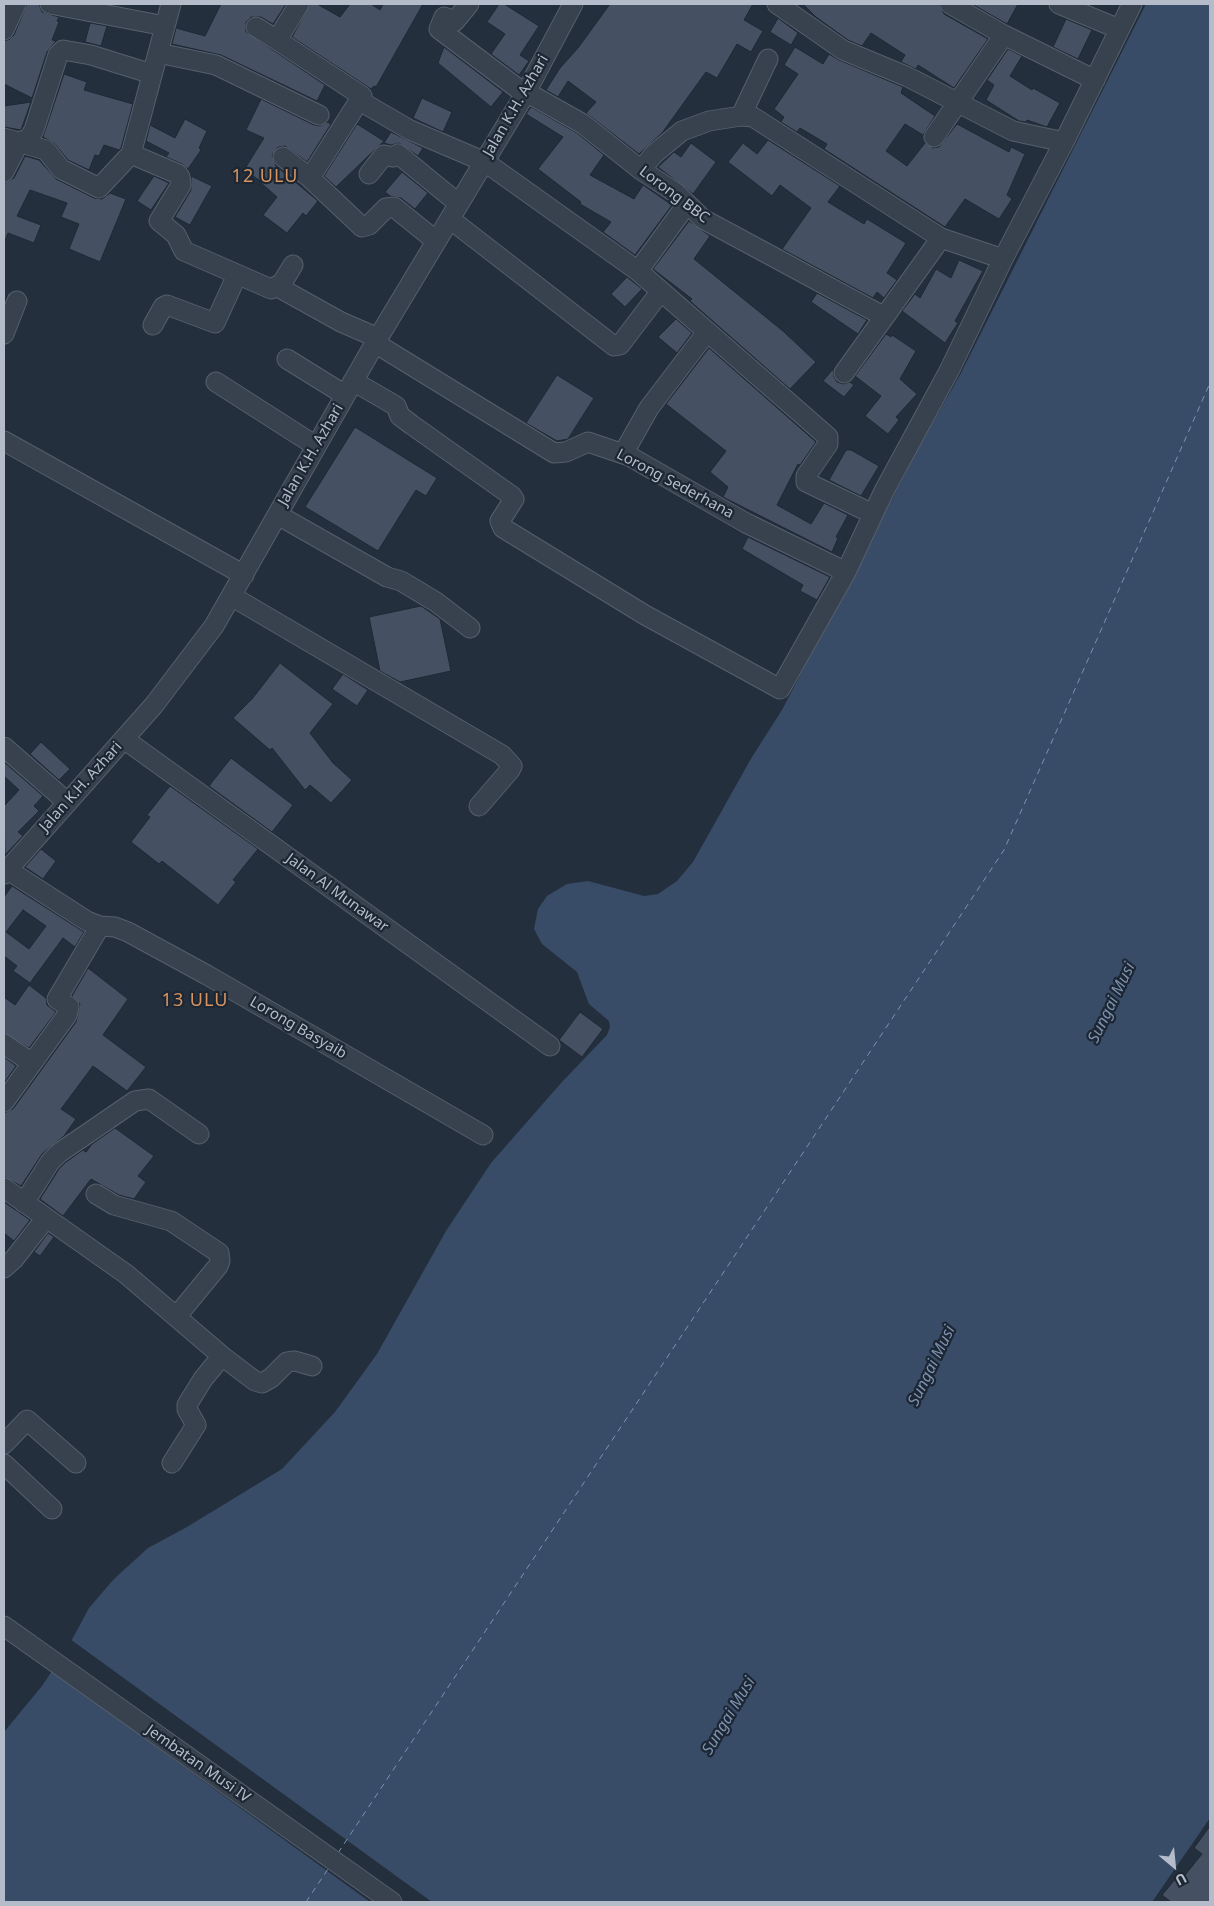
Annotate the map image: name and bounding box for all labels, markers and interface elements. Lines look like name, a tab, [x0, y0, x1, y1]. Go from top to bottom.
street label: Jalan K.H. Azhari	[480, 52, 552, 160]
street label: Lorong BBC	[635, 163, 713, 227]
district label: 12 ULU	[231, 166, 299, 188]
street label: Jalan K.H. Azhari	[275, 401, 347, 509]
street label: Lorong Sederhana	[613, 445, 737, 523]
street label: Jalan K.H. Azhari	[36, 738, 126, 836]
street label: Jalan Al Munawar	[282, 850, 392, 936]
water label: Sungai Musi	[1084, 960, 1140, 1046]
district label: 13 ULU	[161, 990, 229, 1012]
street label: Lorong Basyaib	[246, 993, 350, 1063]
water label: Sungai Musi	[904, 1323, 960, 1409]
water label: Sungai Musi	[698, 1674, 760, 1758]
street label: Jembatan Musi IV	[142, 1721, 254, 1807]
north arrow	[1149, 1841, 1199, 1891]
text: U	[1172, 1869, 1190, 1891]

